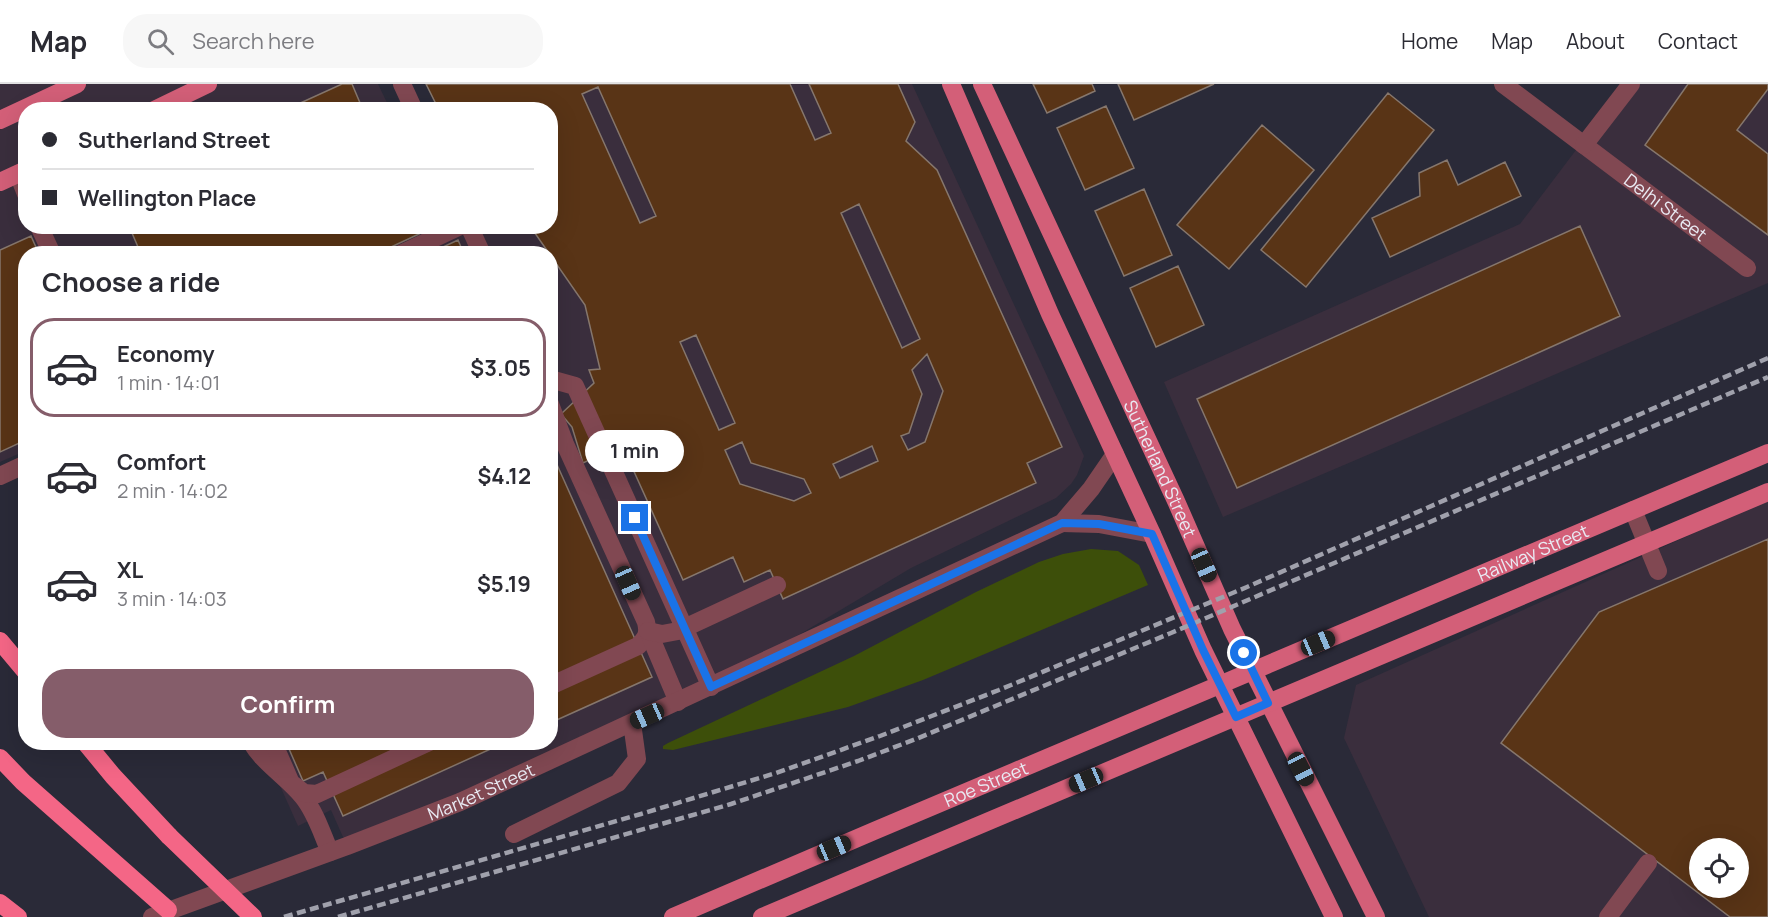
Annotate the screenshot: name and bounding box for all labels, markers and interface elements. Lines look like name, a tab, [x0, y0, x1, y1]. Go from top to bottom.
search box	[123, 14, 543, 68]
text: Map	[30, 22, 87, 60]
icon: search	[144, 25, 177, 58]
text: Search here	[192, 26, 315, 56]
text: Home	[1401, 27, 1458, 55]
text: Map	[1491, 27, 1533, 55]
text: About	[1566, 27, 1625, 55]
text: Contact	[1658, 27, 1738, 55]
text: Sutherland Street	[78, 125, 271, 155]
street label: Delhi Street	[1619, 168, 1712, 246]
text: Wellington Place	[78, 183, 256, 213]
text: Choose a ride	[42, 263, 220, 300]
text: Economy	[117, 339, 215, 369]
icon: car	[45, 341, 99, 395]
text: $3.05	[470, 353, 531, 383]
text: 1 min · 14:01	[117, 369, 220, 396]
street label: Sutherland Street	[1119, 396, 1202, 541]
callout: 1 min	[586, 431, 684, 473]
text: 1 min	[610, 437, 659, 464]
text: Comfort	[117, 447, 206, 477]
icon: car	[45, 449, 99, 503]
text: $4.12	[477, 461, 531, 491]
text: 2 min · 14:02	[117, 477, 228, 504]
route end	[621, 504, 648, 531]
street label: Railway Street	[1474, 518, 1592, 587]
car	[1188, 545, 1220, 585]
text: XL	[117, 555, 143, 585]
icon: car	[45, 557, 99, 611]
car	[612, 563, 644, 603]
text: $5.19	[477, 569, 531, 599]
text: 3 min · 14:03	[117, 585, 227, 612]
car	[1298, 628, 1338, 658]
route start	[1230, 639, 1257, 666]
button: Confirm	[42, 669, 534, 738]
car	[627, 700, 667, 732]
car	[1285, 749, 1317, 789]
street label: Roe Street	[940, 755, 1031, 812]
street label: Market Street	[424, 757, 538, 826]
car	[1066, 765, 1106, 795]
car	[814, 833, 854, 863]
map controls	[1689, 838, 1749, 898]
button: locate	[1689, 838, 1749, 898]

